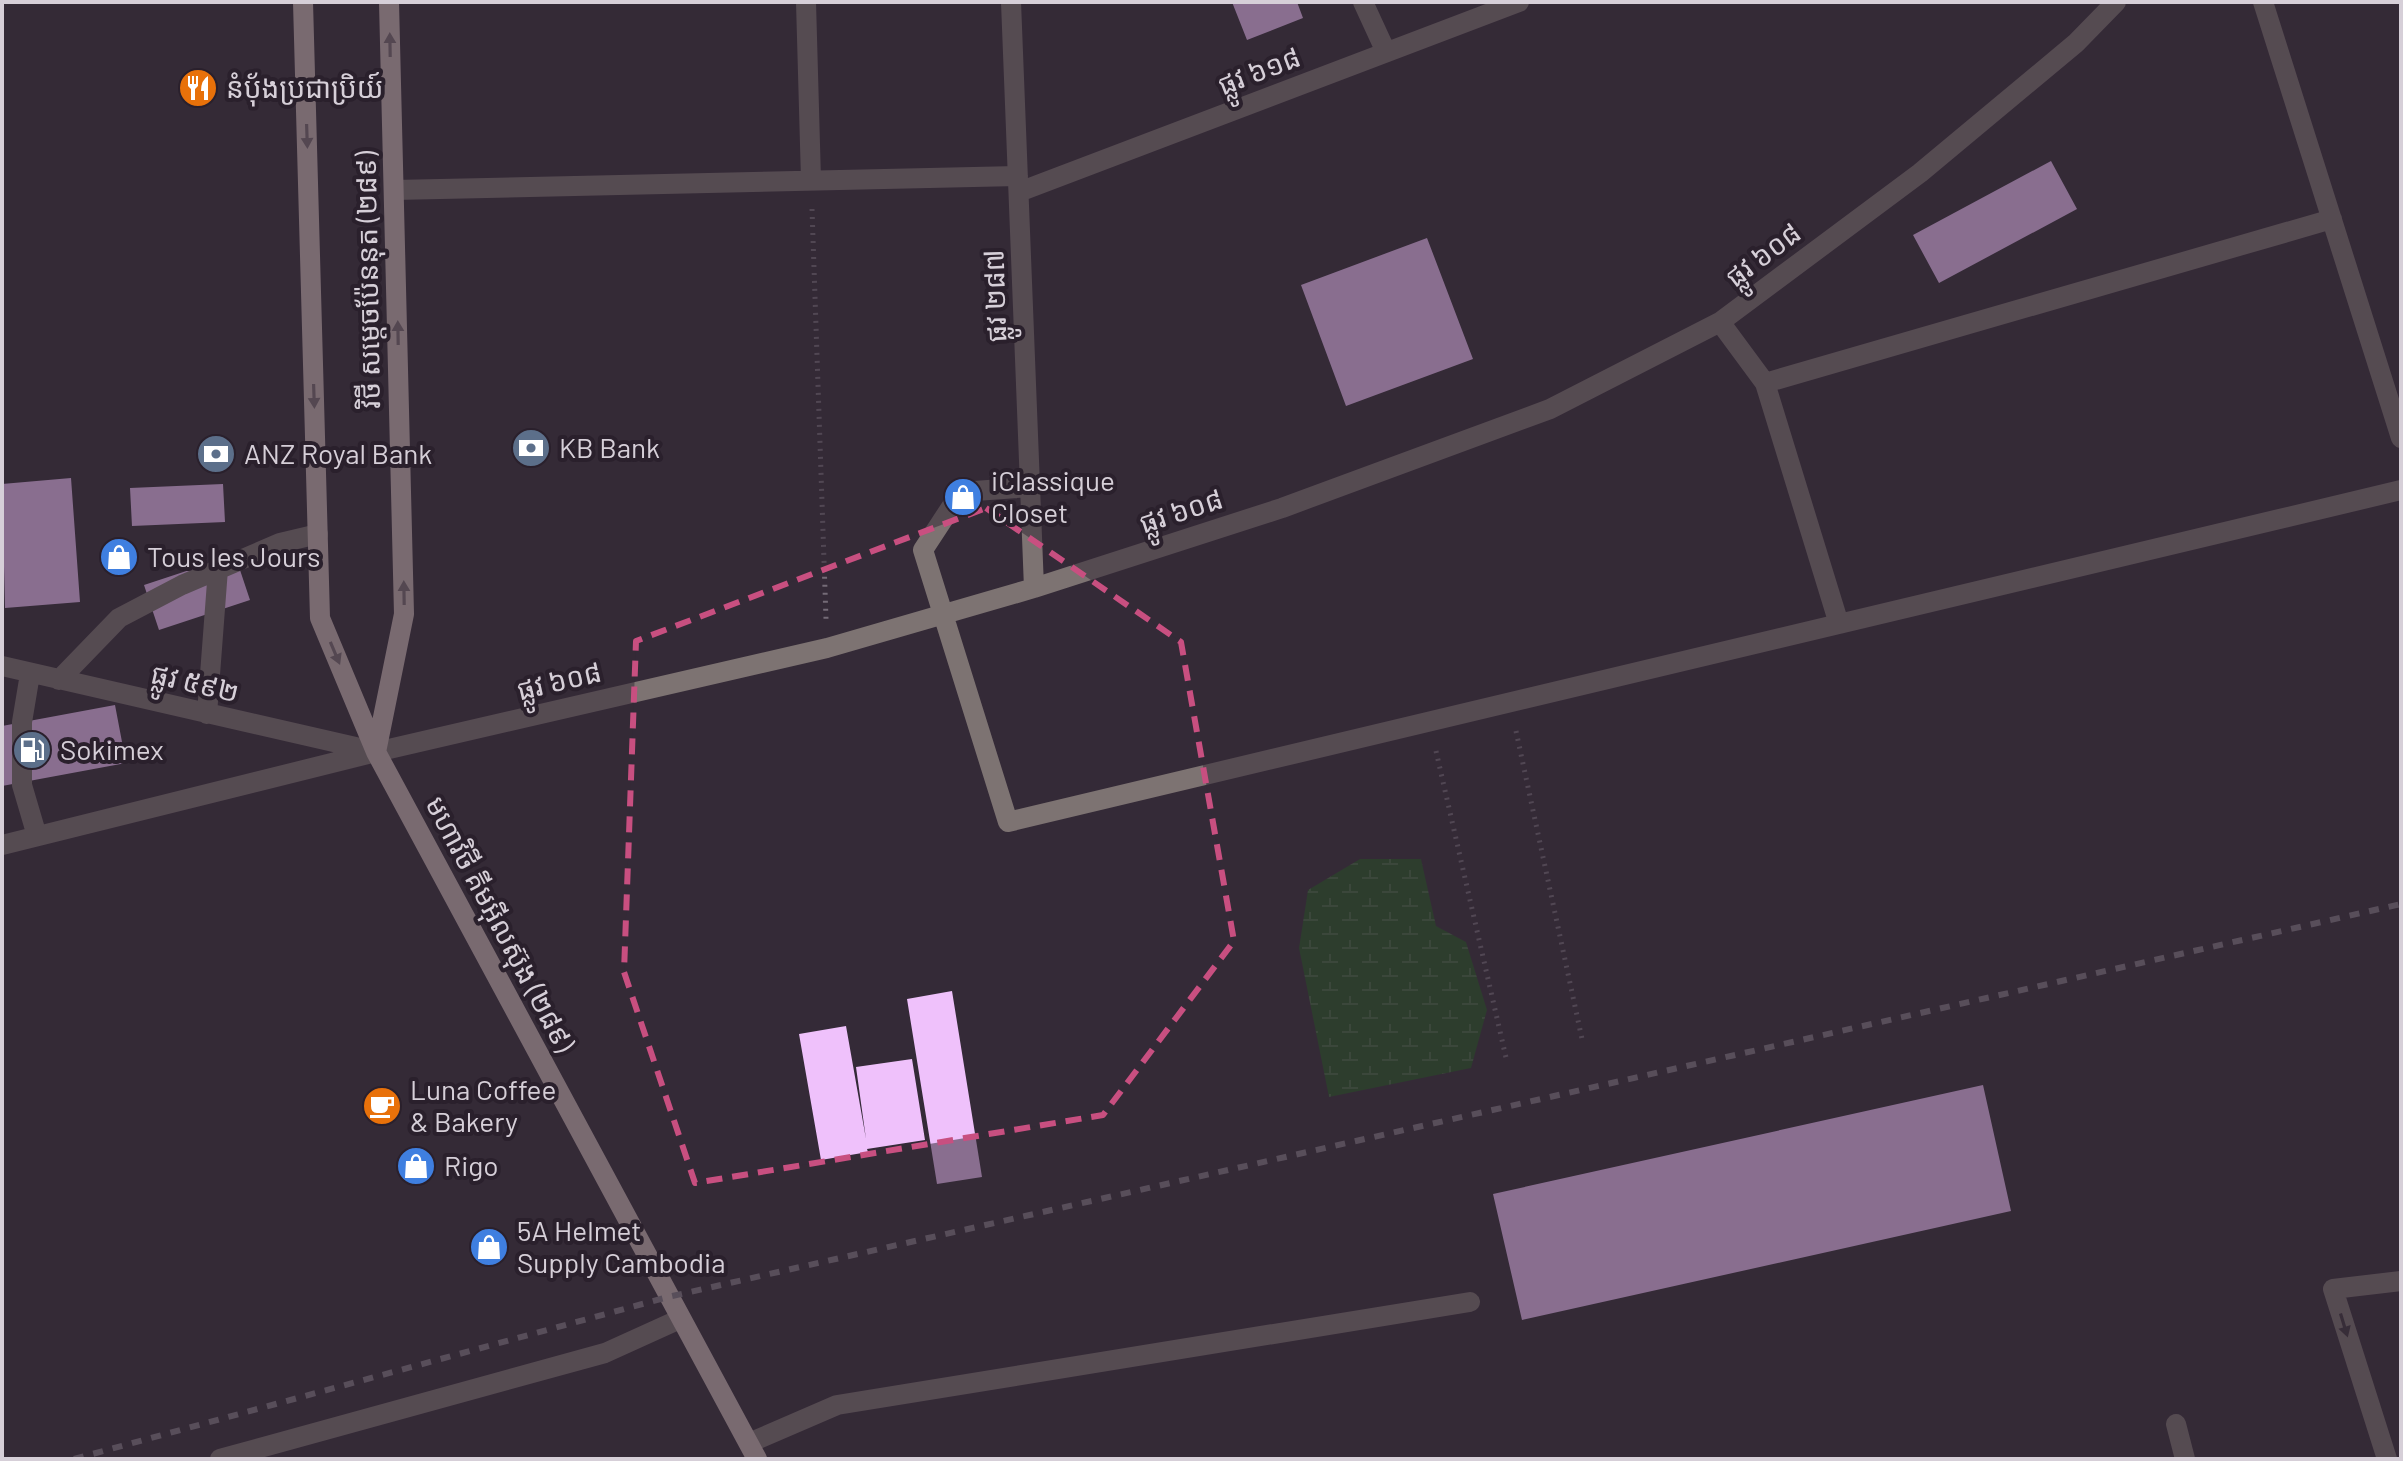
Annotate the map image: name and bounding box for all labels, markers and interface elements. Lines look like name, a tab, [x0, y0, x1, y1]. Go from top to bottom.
one-way arrow	[384, 32, 397, 57]
street label: ផ្លូវ ៦១៨	[1212, 39, 1308, 110]
restaurant icon: នំបុ័ងប្រជាប្រិយ៍	[177, 67, 219, 109]
place label: នំបុ័ងប្រជាប្រិយ៍	[226, 70, 384, 107]
one-way arrow	[300, 124, 313, 149]
street label: វិថី សម្តេចប៉ែននុត (២៨៩)	[348, 150, 389, 409]
street label: ផ្លូវ ៦០៨	[1718, 215, 1813, 301]
street label: ផ្លូវ ២៨៧	[975, 249, 1022, 343]
one-way arrow	[391, 320, 404, 345]
one-way arrow	[307, 384, 320, 409]
bank icon: KB Bank	[510, 427, 552, 469]
place label: KB Bank	[559, 430, 660, 464]
bank icon: ANZ Royal Bank	[195, 433, 237, 475]
place label: ANZ Royal Bank	[244, 436, 432, 470]
place label: iClassique Closet	[991, 463, 1115, 529]
shop icon: iClassique Closet	[942, 476, 984, 518]
street label: ផ្លូវ ៦០៨	[1135, 481, 1230, 548]
shop icon: Tous les Jours	[98, 536, 140, 578]
place label: Tous les Jours	[147, 539, 321, 573]
one-way arrow	[397, 580, 410, 605]
one-way arrow	[328, 641, 341, 665]
street label: ផ្លូវ ៦០៨	[513, 654, 607, 715]
street label: ផ្លូវ ៥៩២	[146, 655, 242, 718]
fuel station icon: Sokimex	[11, 729, 53, 771]
place label: Sokimex	[60, 732, 164, 766]
street label: មហាវិថី គីមអ៊ីលស៊ុង (២៨៩)	[417, 790, 583, 1059]
place label: Luna Coffee & Bakery	[410, 1072, 556, 1138]
cafe icon: Luna Coffee & Bakery	[361, 1085, 403, 1127]
shop icon: Rigo	[395, 1145, 437, 1187]
place label: Rigo	[444, 1148, 499, 1182]
place label: 5A Helmet Supply Cambodia	[517, 1213, 726, 1279]
shop icon: 5A Helmet Supply Cambodia	[468, 1226, 510, 1268]
one-way arrow	[2339, 1314, 2351, 1338]

